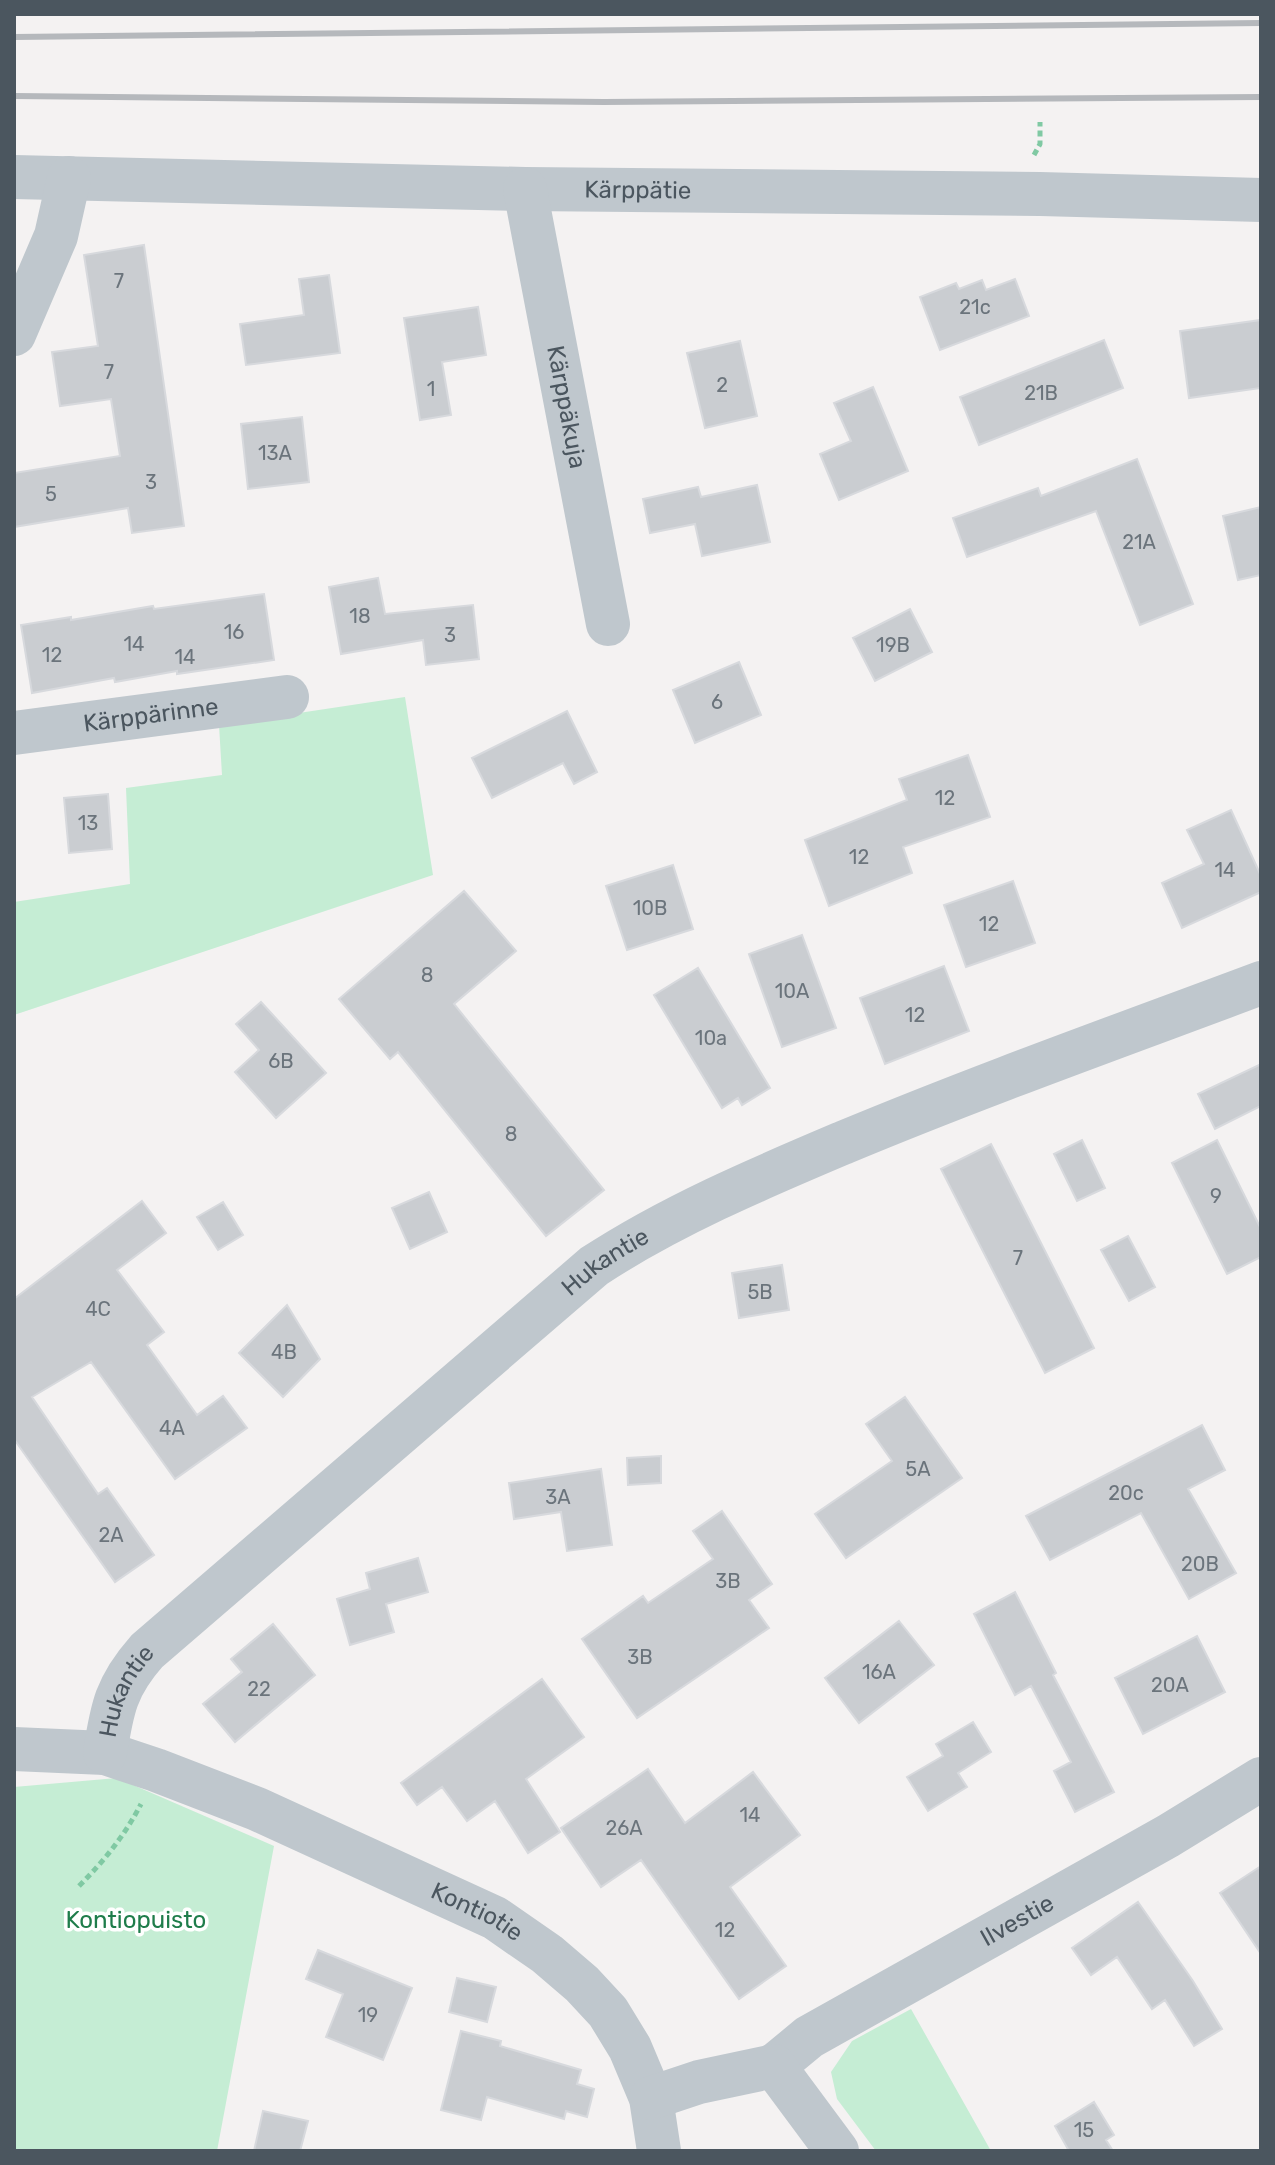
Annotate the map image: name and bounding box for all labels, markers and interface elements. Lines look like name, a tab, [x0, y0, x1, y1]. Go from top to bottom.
street label: Kärppätie	[584, 176, 692, 205]
house number: 7	[114, 269, 124, 293]
house number: 21c	[959, 295, 991, 319]
street label: Kärppäkuja	[541, 343, 592, 471]
house number: 7	[104, 360, 114, 384]
house number: 2	[716, 373, 728, 397]
house number: 1	[427, 377, 435, 401]
house number: 21B	[1024, 381, 1058, 405]
house number: 13A	[258, 441, 292, 465]
house number: 3	[145, 470, 157, 494]
house number: 5	[45, 482, 57, 506]
house number: 21A	[1122, 530, 1156, 554]
house number: 18	[349, 604, 371, 628]
house number: 16	[224, 620, 244, 644]
house number: 3	[444, 623, 456, 647]
house number: 14	[124, 632, 144, 656]
house number: 19B	[876, 633, 910, 657]
house number: 12	[42, 643, 62, 667]
house number: 14	[175, 645, 195, 669]
house number: 6	[711, 690, 723, 714]
street label: Kärppärinne	[82, 692, 220, 738]
house number: 12	[935, 786, 955, 810]
house number: 13	[78, 811, 98, 835]
house number: 12	[849, 845, 869, 869]
house number: 14	[1215, 858, 1235, 882]
house number: 10B	[633, 896, 667, 920]
house number: 12	[979, 912, 999, 936]
house number: 8	[421, 963, 433, 987]
house number: 10A	[775, 979, 809, 1003]
house number: 12	[905, 1003, 925, 1027]
house number: 10a	[695, 1026, 727, 1050]
house number: 6B	[268, 1049, 294, 1073]
house number: 8	[505, 1122, 517, 1146]
house number: 9	[1210, 1184, 1222, 1208]
street label: Hukantie	[556, 1222, 654, 1302]
house number: 7	[1013, 1246, 1023, 1270]
house number: 5B	[747, 1280, 773, 1304]
house number: 4C	[85, 1297, 111, 1321]
house number: 4B	[271, 1340, 297, 1364]
house number: 4A	[159, 1416, 185, 1440]
house number: 5A	[905, 1457, 931, 1481]
house number: 20c	[1108, 1481, 1144, 1505]
house number: 3A	[545, 1485, 571, 1509]
house number: 2A	[98, 1523, 124, 1547]
house number: 20B	[1181, 1552, 1219, 1576]
house number: 3B	[715, 1569, 741, 1593]
street label: Hukantie	[94, 1639, 160, 1740]
house number: 3B	[627, 1645, 653, 1669]
house number: 16A	[862, 1660, 896, 1684]
house number: 20A	[1151, 1673, 1189, 1697]
house number: 22	[247, 1677, 271, 1701]
house number: 14	[740, 1803, 760, 1827]
house number: 26A	[605, 1816, 643, 1840]
street label: Kontiotie	[427, 1877, 528, 1947]
street label: Ilvestie	[976, 1889, 1059, 1952]
park label: Kontiopuisto	[66, 1906, 206, 1934]
house number: 12	[715, 1918, 735, 1942]
house number: 19	[358, 2003, 378, 2027]
house number: 15	[1074, 2118, 1094, 2142]

